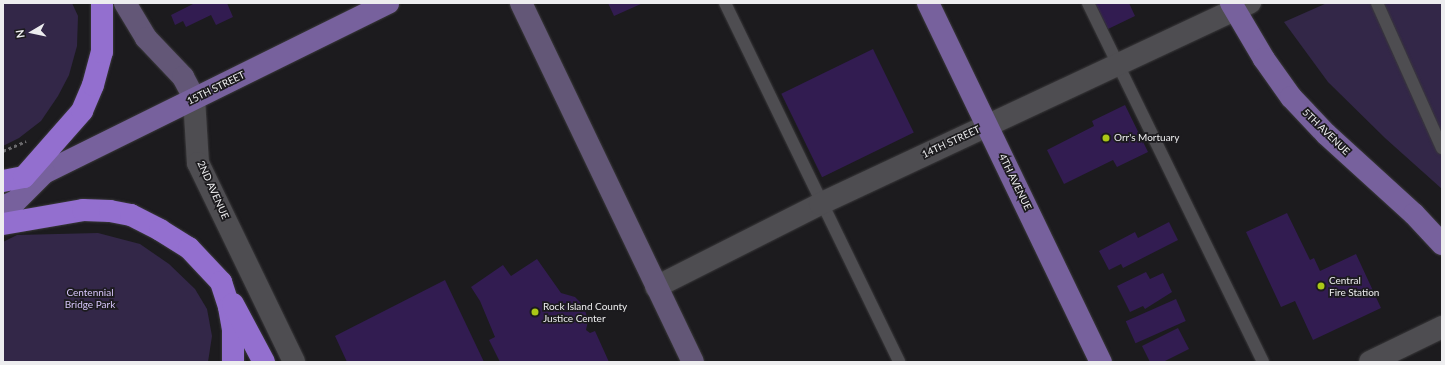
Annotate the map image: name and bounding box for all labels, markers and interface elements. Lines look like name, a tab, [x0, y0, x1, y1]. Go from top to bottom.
north arrow	[12, 12, 52, 52]
text: N	[13, 29, 27, 39]
street label: 15TH STREET	[185, 69, 247, 107]
street label: 5TH AVENUE	[1300, 106, 1352, 158]
street label: 14TH STREET	[920, 123, 982, 161]
place label: Orr's Mortuary	[1114, 132, 1179, 144]
marker: Orr's Mortuary	[1101, 133, 1111, 143]
street label: 4TH AVENUE	[996, 152, 1034, 212]
street label: 2ND AVENUE	[195, 159, 231, 221]
place label: Central Fire Station	[1329, 274, 1379, 298]
marker: Central Fire Station	[1316, 281, 1326, 291]
park label: Centennial Bridge Park	[65, 286, 115, 310]
place label: Rock Island County Justice Center	[543, 300, 627, 324]
marker: Rock Island County Justice Center	[530, 307, 540, 317]

